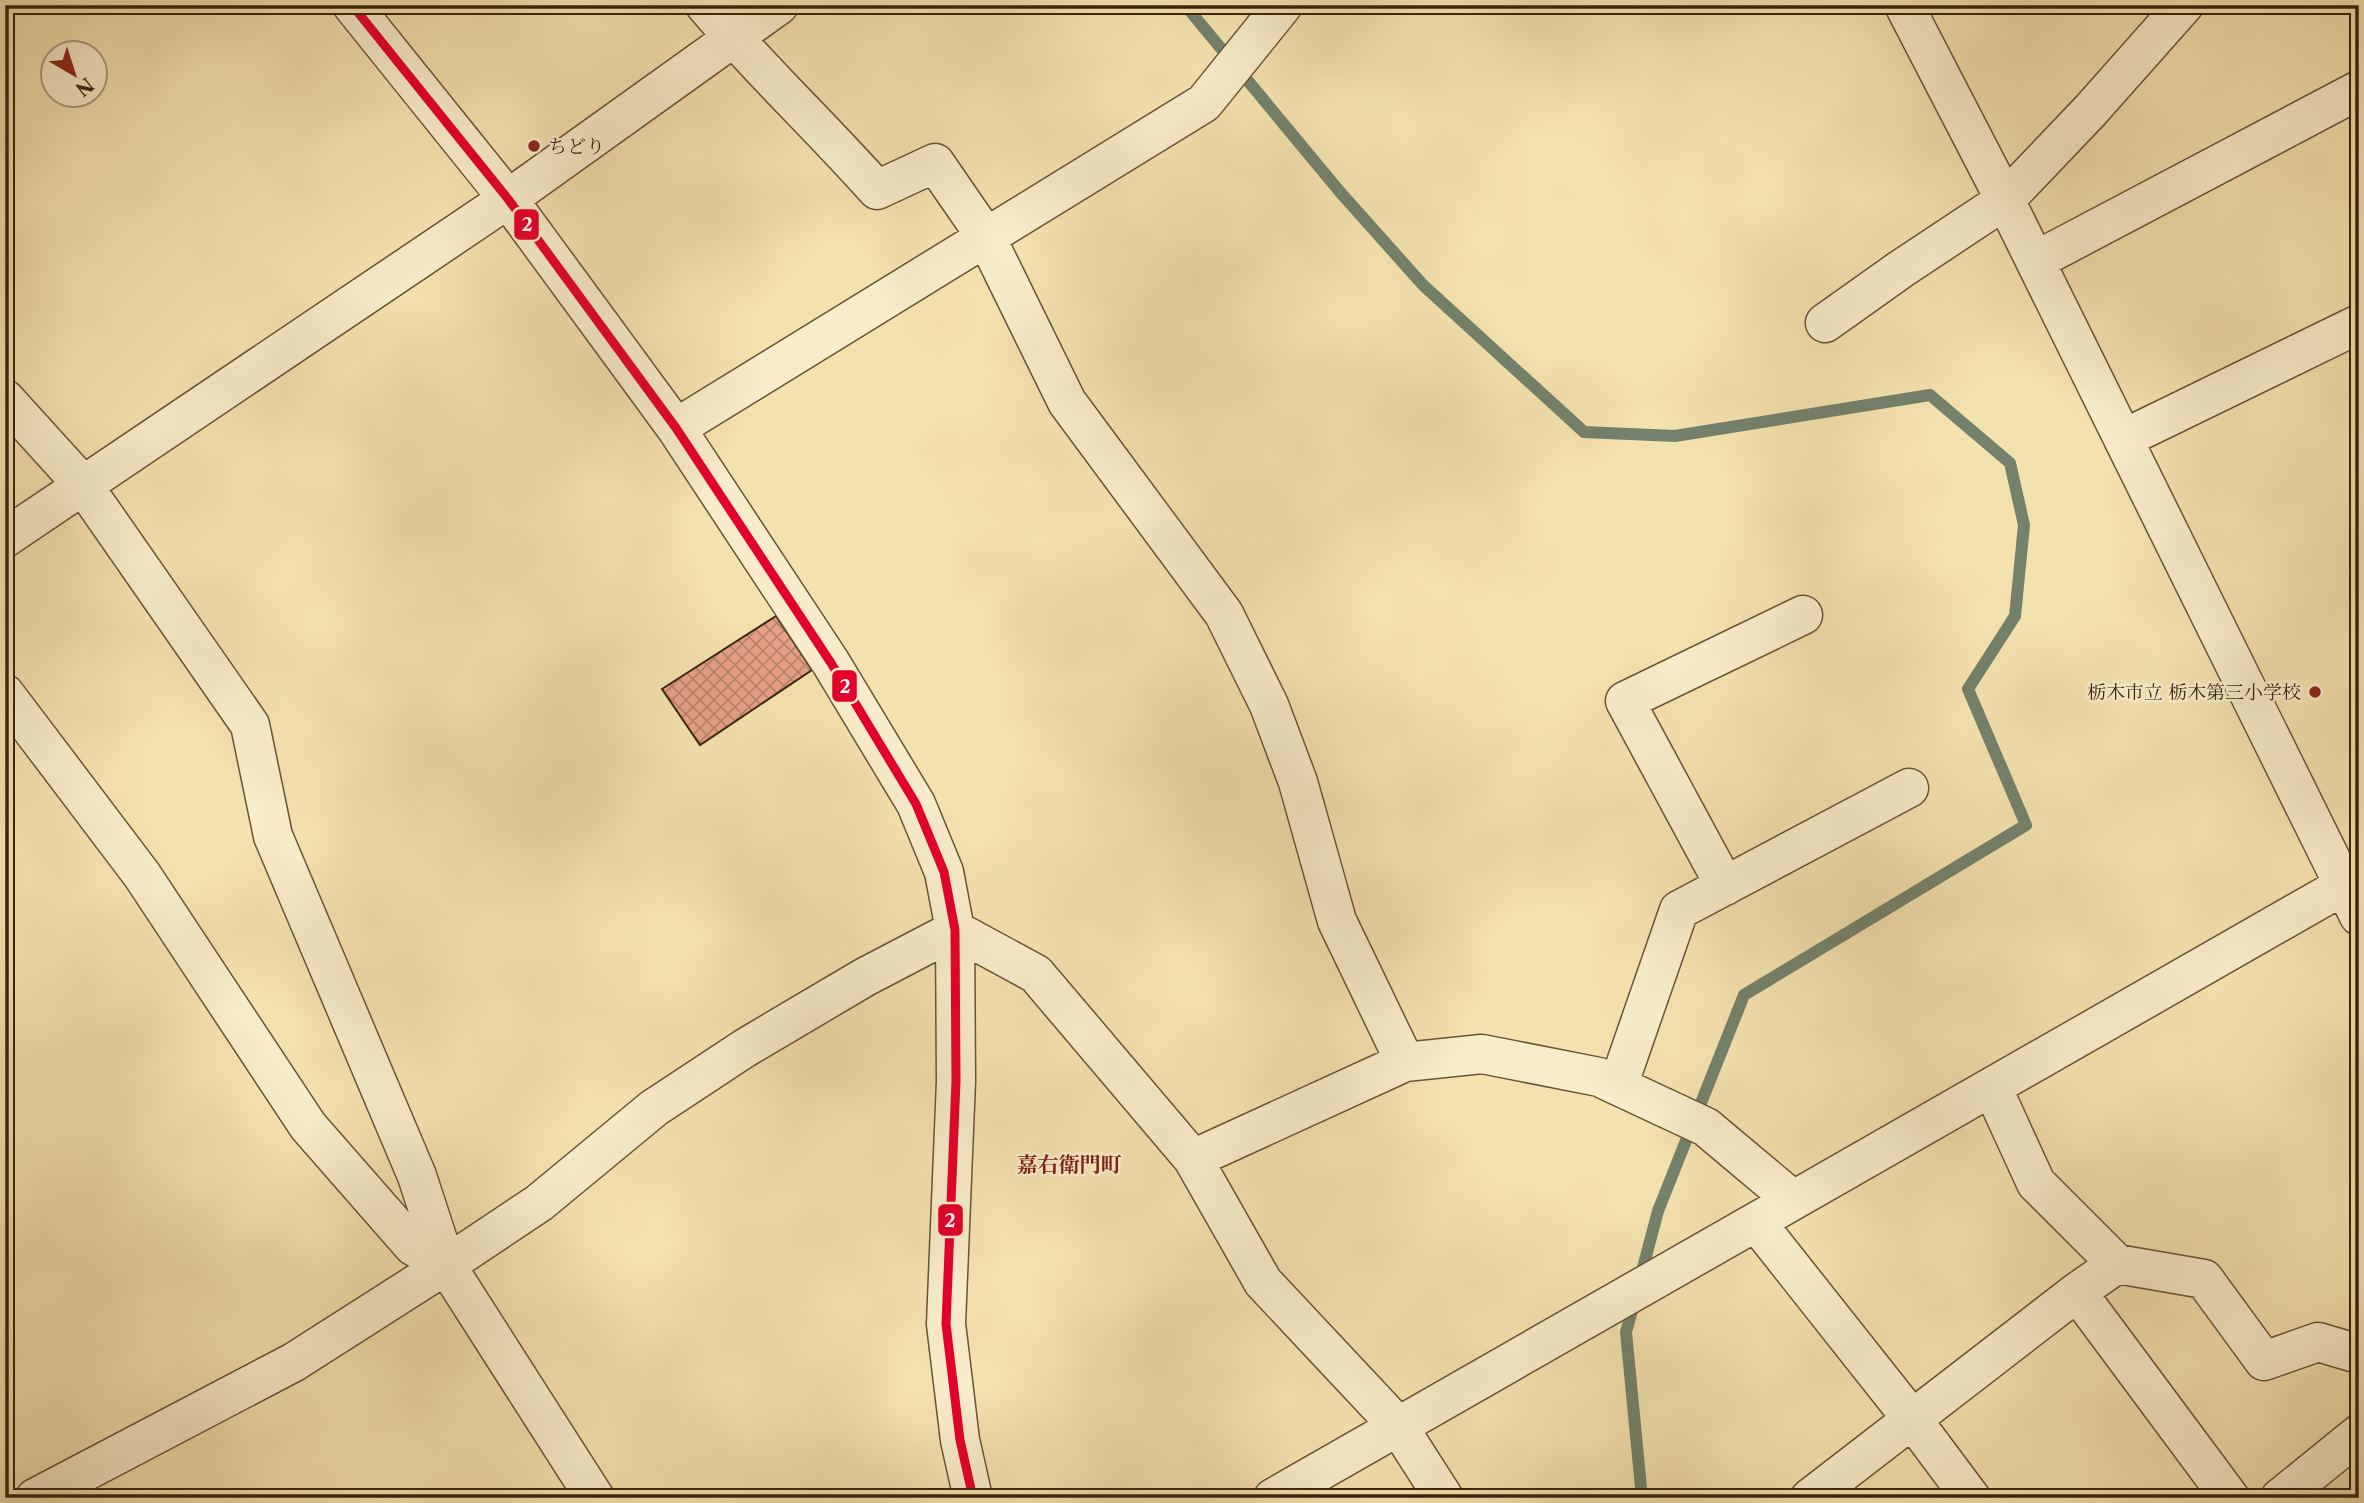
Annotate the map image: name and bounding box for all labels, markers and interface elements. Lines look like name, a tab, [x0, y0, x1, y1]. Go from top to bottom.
north arrow	[38, 38, 108, 108]
text: N	[71, 73, 98, 101]
place label: ちどり	[548, 135, 605, 158]
marker: ちどり	[526, 138, 542, 154]
line badge: 2	[513, 208, 540, 241]
text: 2	[521, 213, 533, 236]
line badge: 2	[831, 669, 858, 703]
text: 2	[839, 675, 851, 698]
place label: 栃木市立 栃木第三小学校	[2087, 681, 2301, 704]
marker: 栃木市立 栃木第三小学校	[2307, 684, 2323, 700]
district label: 嘉右衛門町	[1017, 1152, 1122, 1177]
line badge: 2	[937, 1203, 964, 1237]
text: 2	[944, 1209, 956, 1232]

